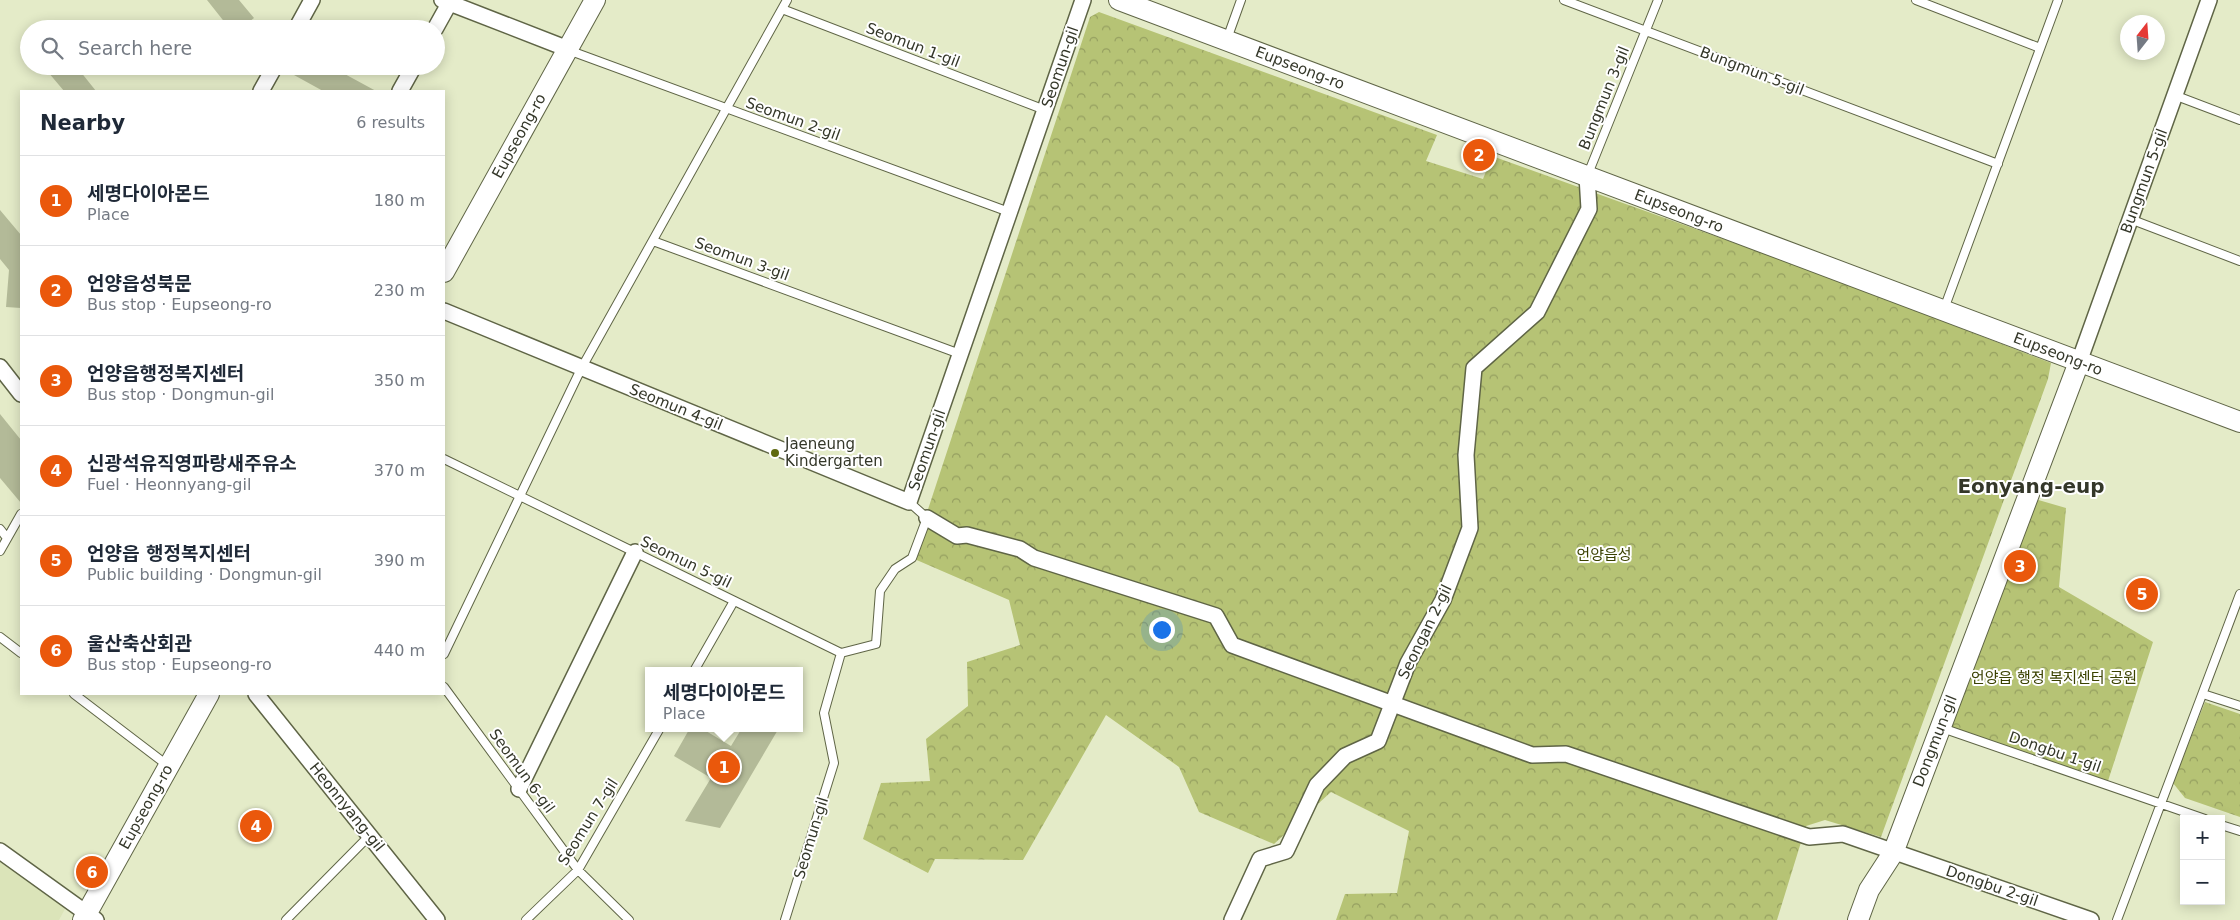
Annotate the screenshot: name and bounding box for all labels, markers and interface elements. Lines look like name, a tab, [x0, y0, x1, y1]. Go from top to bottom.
north arrow	[2120, 15, 2165, 60]
street label: Seomun 1-gil	[863, 19, 963, 71]
search box	[20, 20, 445, 75]
street label: Seomun-gil	[1038, 24, 1082, 110]
icon: search	[38, 34, 66, 62]
text: Search here	[78, 37, 192, 59]
street label: Eupseong-ro	[1253, 43, 1347, 93]
street label: Bungmun 5-gil	[1697, 43, 1807, 99]
street label: Bungmun 3-gil	[1575, 44, 1633, 152]
street label: Eupseong-ro	[488, 90, 550, 182]
street label: Seomun 2-gil	[743, 94, 843, 144]
text: Nearby	[40, 111, 125, 135]
text: 6 results	[356, 113, 425, 132]
street label: Bungmun 5-gil	[2117, 126, 2171, 236]
pin: 2	[1463, 136, 1495, 174]
text: 세명다이아몬드	[87, 182, 209, 204]
street label: Eupseong-ro	[1632, 186, 1726, 236]
text: 1	[50, 191, 62, 210]
text: 180 m	[374, 191, 425, 210]
text: Place	[87, 205, 130, 224]
street label: Seomun 3-gil	[692, 234, 792, 284]
text: 언양읍성북문	[87, 272, 192, 294]
text: 2	[50, 281, 62, 300]
text: 230 m	[374, 281, 425, 300]
text: Bus stop · Eupseong-ro	[87, 295, 272, 314]
street label: Eupseong-ro	[2011, 329, 2105, 379]
text: 언양읍행정복지센터	[87, 362, 244, 384]
text: 3	[50, 371, 62, 390]
text: 350 m	[374, 371, 425, 390]
street label: Seomun 4-gil	[627, 380, 725, 434]
text: Bus stop · Dongmun-gil	[87, 385, 274, 404]
street label: Seomun-gil	[905, 407, 949, 493]
place label: Jaeneung Kindergarten	[784, 435, 883, 470]
marker: Jaeneung Kindergarten	[769, 447, 781, 459]
text: 신광석유직영파랑새주유소	[87, 452, 297, 474]
text: 4	[50, 461, 62, 480]
text: 370 m	[374, 461, 425, 480]
district label: Eonyang-eup	[1957, 474, 2105, 498]
text: Fuel · Heonnyang-gil	[87, 475, 251, 494]
street label: Seomun 5-gil	[638, 532, 734, 592]
text: 언양읍 행정복지센터	[87, 542, 251, 564]
park label: 언양읍성	[1576, 546, 1632, 564]
pin: 3	[2004, 547, 2036, 585]
text: 5	[50, 551, 62, 570]
text: 390 m	[374, 551, 425, 570]
text: Public building · Dongmun-gil	[87, 565, 322, 584]
pin: 5	[2126, 575, 2158, 613]
street label: Seongan 2-gil	[1394, 582, 1456, 682]
your location	[1149, 617, 1175, 643]
text: 울산축산회관	[87, 632, 192, 654]
text: 6	[50, 641, 62, 660]
text: 440 m	[374, 641, 425, 660]
text: Bus stop · Eupseong-ro	[87, 655, 272, 674]
popup	[645, 667, 803, 732]
park label: 언양읍 행정 복지센터 공원	[1971, 669, 2137, 687]
text: 세명다이아몬드	[663, 681, 785, 703]
street label: Dongmun-gil	[1909, 693, 1961, 789]
text: Place	[663, 704, 705, 723]
street label: Seomun 6-gil	[486, 726, 558, 816]
street label: Dongbu 1-gil	[2007, 728, 2103, 776]
pin: 1	[708, 748, 740, 786]
street label: Heonnyang-gil	[306, 759, 388, 855]
street label: Eupseong-ro	[115, 761, 177, 853]
street label: Seomun 7-gil	[554, 775, 622, 869]
street label: Seomun-gil	[790, 795, 832, 881]
pin: 4	[240, 807, 272, 845]
map controls	[2180, 815, 2225, 905]
button: +	[2180, 815, 2225, 860]
pin: 6	[76, 853, 108, 891]
button: −	[2180, 860, 2225, 905]
street label: Dongbu 2-gil	[1944, 862, 2040, 910]

